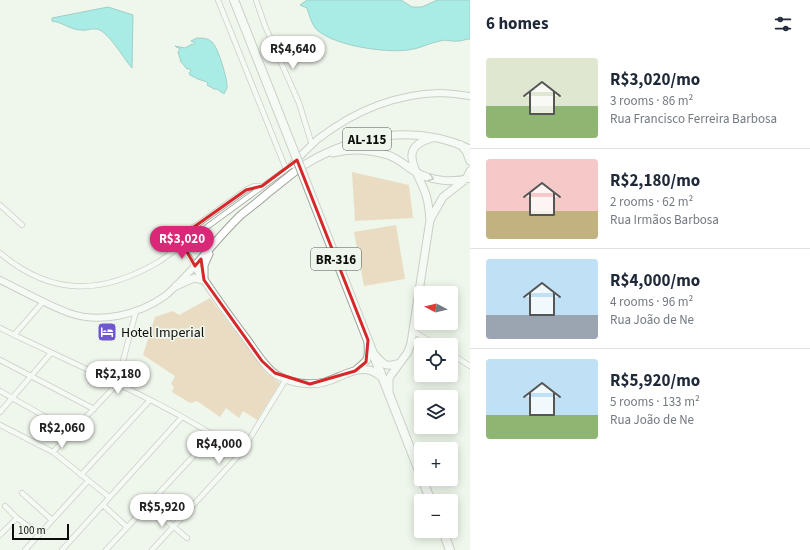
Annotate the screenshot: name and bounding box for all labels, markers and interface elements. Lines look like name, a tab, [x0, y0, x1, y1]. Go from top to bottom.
text: 6 homes	[486, 12, 548, 36]
icon: filters	[772, 13, 794, 35]
pin: R$4,640	[256, 36, 330, 70]
text: R$4,640	[270, 40, 316, 58]
text: R$3,020/mo	[610, 68, 700, 92]
icon: home	[518, 74, 566, 122]
text: 3 rooms · 86 m²	[610, 92, 693, 110]
text: Rua Francisco Ferreira Barbosa	[610, 110, 777, 128]
road number: AL-115	[343, 128, 391, 150]
text: R$2,180/mo	[610, 169, 700, 193]
one-way arrow	[428, 173, 435, 182]
icon: home	[518, 175, 566, 223]
text: 2 rooms · 62 m²	[610, 193, 693, 211]
text: Rua Irmãos Barbosa	[610, 211, 719, 229]
pin: R$3,020	[145, 226, 219, 260]
text: R$3,020	[159, 230, 205, 248]
road number: BR-316	[311, 248, 361, 270]
text: R$4,000/mo	[610, 269, 700, 293]
icon: home	[518, 275, 566, 323]
north arrow	[414, 286, 458, 330]
map controls	[414, 286, 458, 538]
text: 4 rooms · 96 m²	[610, 293, 693, 311]
text: Rua João de Ne	[610, 311, 694, 329]
hotel icon: Hotel Imperial	[96, 321, 118, 343]
place label: Hotel Imperial	[121, 323, 205, 343]
button: locate	[414, 338, 458, 382]
pin: R$2,180	[81, 361, 155, 395]
text: R$2,180	[95, 365, 141, 383]
text: R$5,920/mo	[610, 369, 700, 393]
icon: home	[518, 375, 566, 423]
button: layers	[414, 390, 458, 434]
text: 5 rooms · 133 m²	[610, 393, 700, 411]
text: Rua João de Ne	[610, 411, 694, 429]
pin: R$2,060	[25, 415, 99, 449]
text: R$2,060	[39, 419, 85, 437]
pin: R$4,000	[182, 431, 256, 465]
text: R$4,000	[196, 435, 242, 453]
button: +	[414, 442, 458, 486]
pin: R$5,920	[125, 494, 199, 528]
button: −	[414, 494, 458, 538]
text: R$5,920	[139, 498, 185, 516]
scale bar	[12, 522, 69, 541]
text: 100 m	[18, 523, 46, 538]

